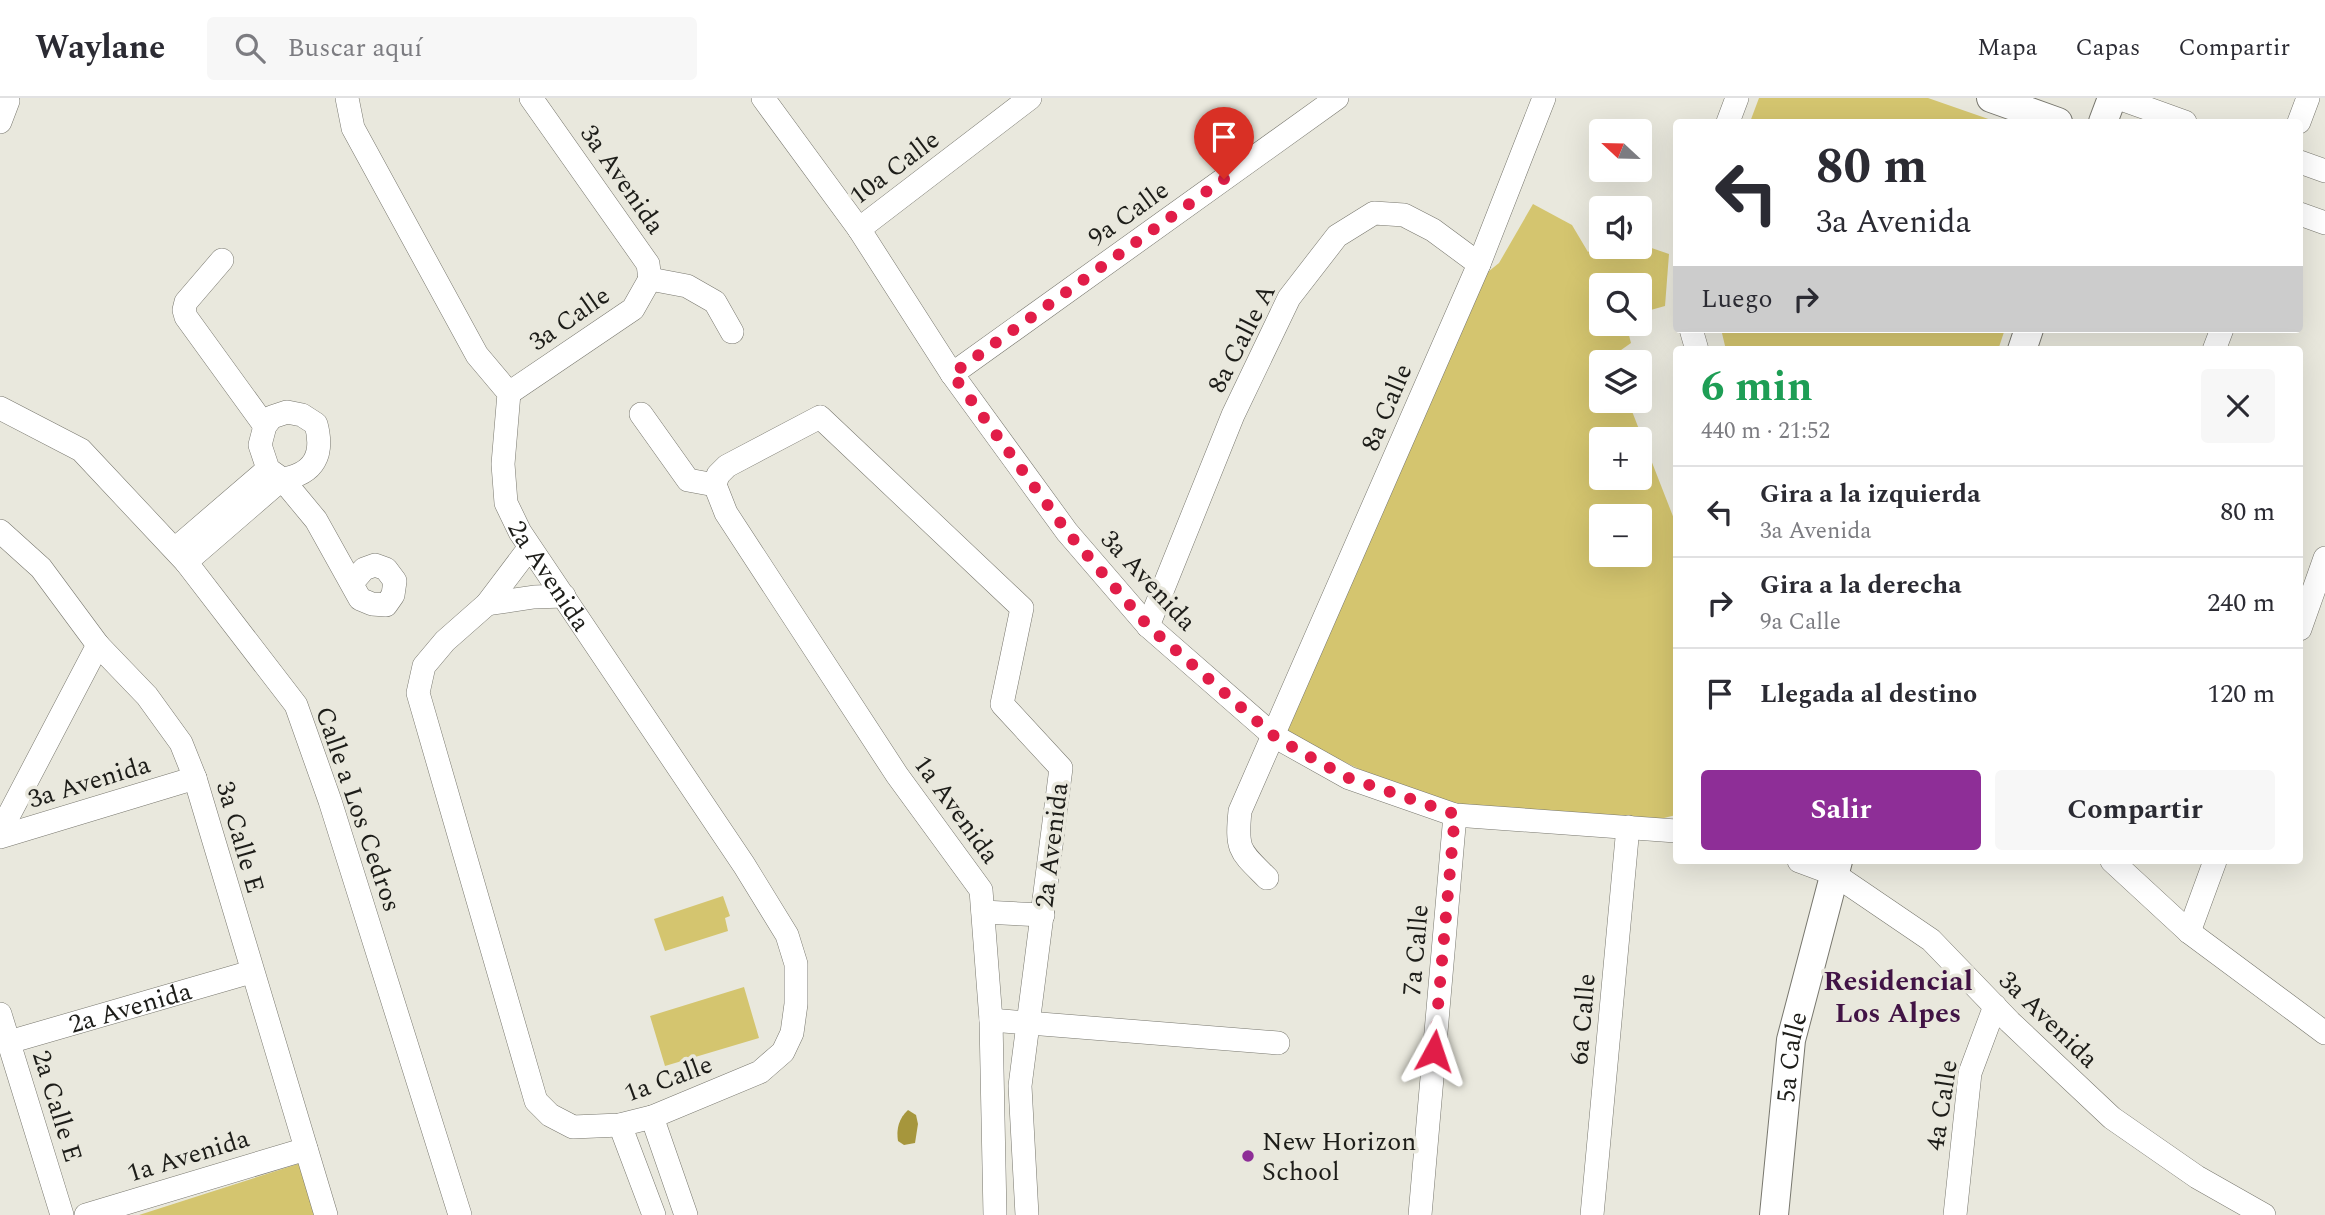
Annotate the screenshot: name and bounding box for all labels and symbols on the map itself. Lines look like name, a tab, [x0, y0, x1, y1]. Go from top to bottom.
pin	[1194, 107, 1254, 179]
street label: 3a Avenida	[570, 116, 675, 243]
north arrow	[1589, 119, 1652, 182]
street label: 10a Calle	[841, 120, 948, 215]
street label: 9a Calle	[1080, 171, 1177, 257]
street label: 3a Calle	[521, 276, 619, 361]
street label: 8a Calle A	[1197, 277, 1286, 400]
street label: 8a Calle	[1351, 357, 1423, 457]
street label: 2a Avenida	[496, 514, 600, 640]
street label: 3a Avenida	[1091, 521, 1206, 641]
street label: Calle a Los Cedros	[304, 701, 412, 917]
street label: 3a Avenida	[23, 744, 156, 820]
street label: 1a Avenida	[903, 747, 1010, 873]
street label: 3a Calle E	[205, 776, 275, 898]
street label: 2a Avenida	[1024, 780, 1080, 910]
street label: 7a Calle	[1392, 903, 1440, 997]
district label: Residencial Los Alpes	[1823, 960, 1973, 1035]
street label: 3a Avenida	[1989, 962, 2108, 1078]
street label: 2a Avenida	[64, 971, 197, 1045]
street label: 6a Calle	[1559, 972, 1607, 1066]
street label: 5a Calle	[1766, 1007, 1819, 1104]
position arrow	[1397, 1014, 1471, 1088]
street label: 1a Calle	[618, 1044, 718, 1113]
street label: 2a Calle E	[21, 1045, 93, 1167]
street label: 4a Calle	[1915, 1057, 1969, 1153]
street label: 1a Avenida	[122, 1118, 255, 1194]
place label: New Horizon School	[1262, 1122, 1416, 1192]
marker: New Horizon School	[1240, 1148, 1256, 1164]

